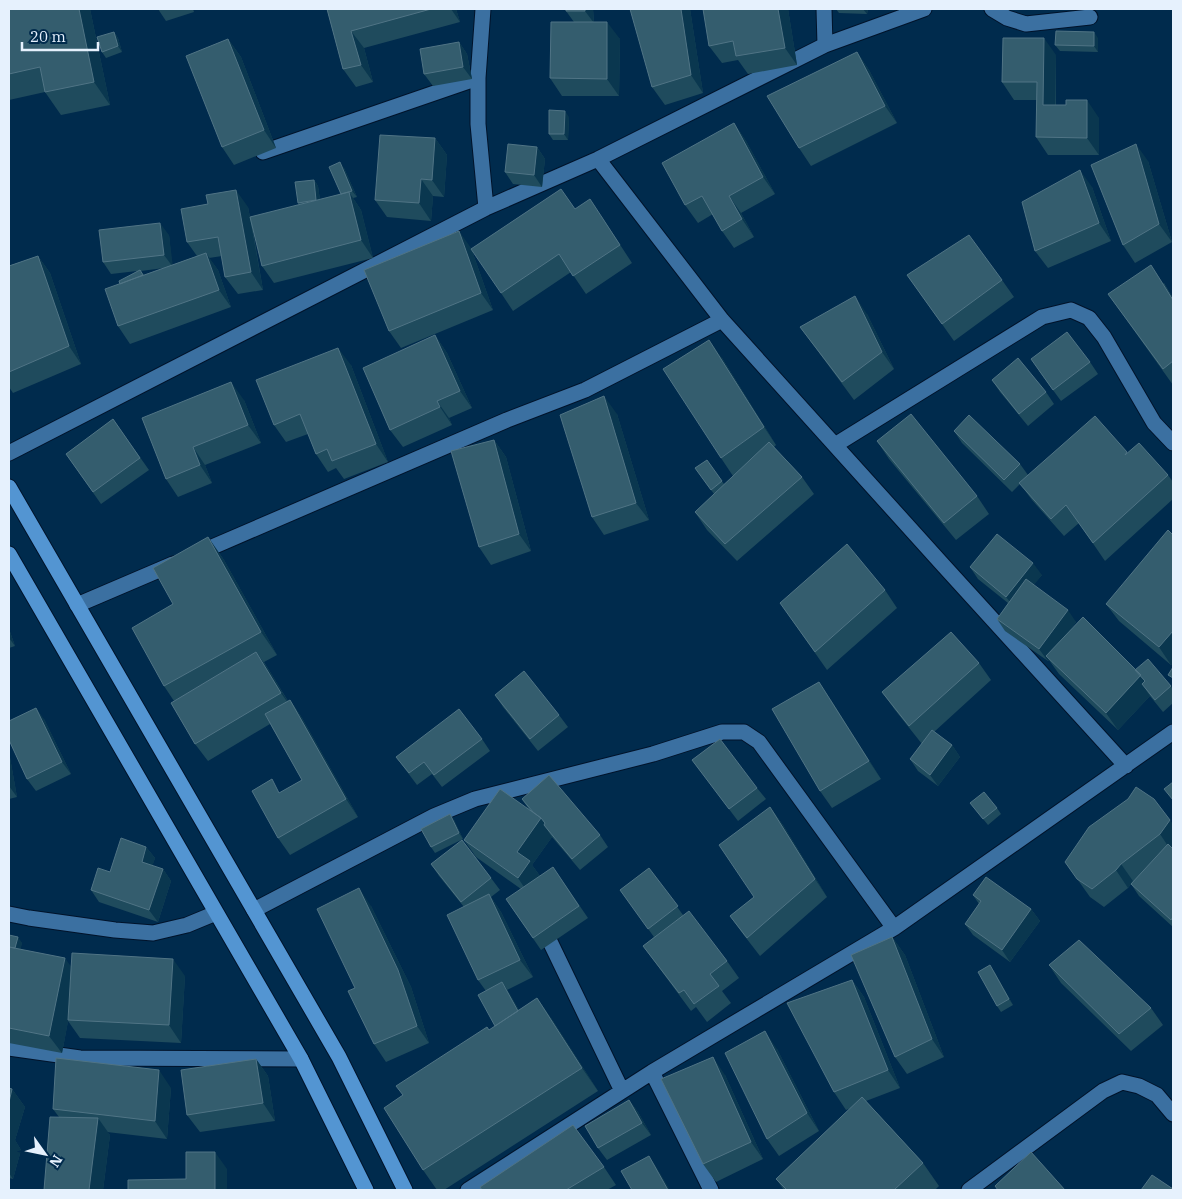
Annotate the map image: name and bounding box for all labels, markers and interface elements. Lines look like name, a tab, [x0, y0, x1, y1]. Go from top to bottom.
scale bar	[22, 20, 99, 52]
text: 20 m	[30, 27, 66, 46]
north arrow	[20, 1129, 70, 1179]
text: N	[45, 1152, 66, 1171]

